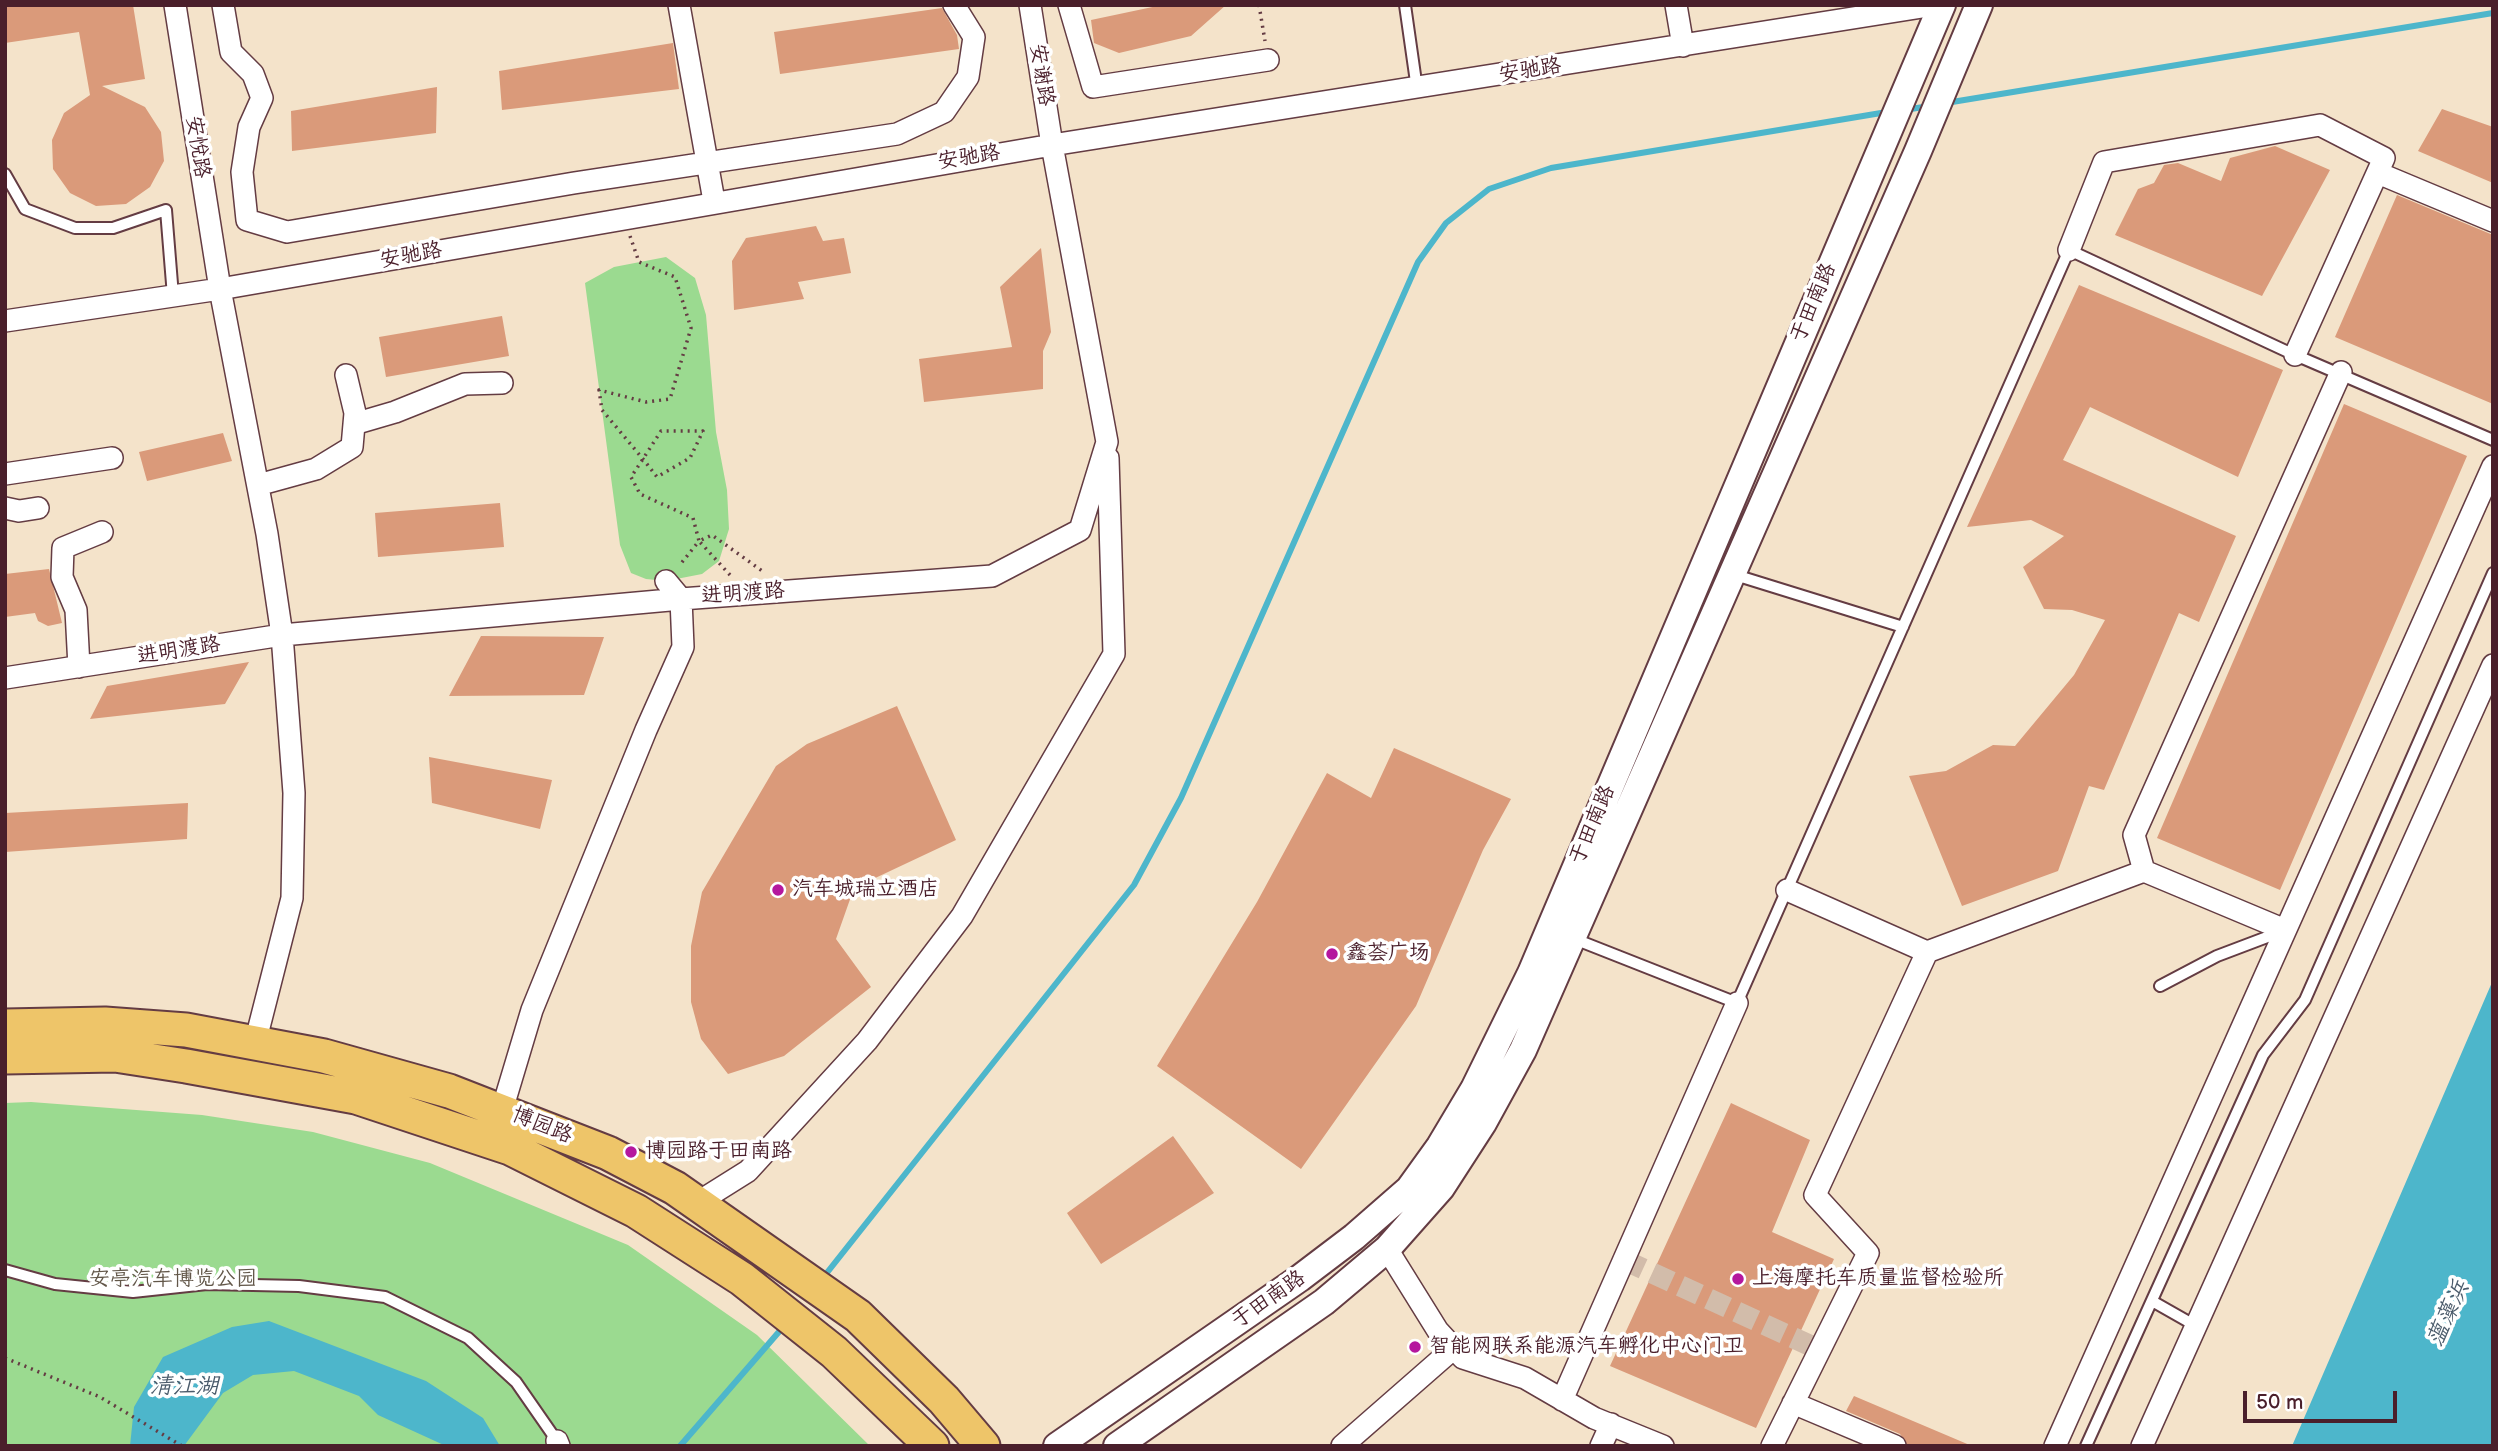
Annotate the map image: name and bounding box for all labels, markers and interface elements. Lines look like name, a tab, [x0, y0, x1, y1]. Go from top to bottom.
street label: 安谢路	[1024, 42, 1058, 108]
street label: 安驰路	[1497, 54, 1563, 88]
street label: 安悦路	[180, 114, 214, 180]
street label: 安驰路	[936, 141, 1002, 175]
street label: 安驰路	[378, 238, 444, 274]
street label: 于田南路	[1786, 259, 1842, 347]
street label: 进明渡路	[700, 579, 786, 609]
street label: 进明渡路	[136, 632, 222, 670]
street label: 于田南路	[1565, 781, 1621, 869]
place label: 汽车城瑞立酒店	[792, 877, 939, 903]
marker: 汽车城瑞立酒店	[770, 882, 786, 898]
place label: 鑫荟广场	[1346, 941, 1430, 967]
marker: 鑫荟广场	[1324, 946, 1340, 962]
street label: 博园路	[508, 1103, 576, 1149]
place label: 博园路于田南路	[645, 1139, 792, 1165]
marker: 博园路于田南路	[623, 1144, 639, 1160]
street label: 于田南路	[1227, 1266, 1311, 1334]
place label: 上海摩托车质量监督检验所	[1752, 1266, 2004, 1292]
park label: 安亭汽车博览公园	[89, 1267, 257, 1293]
marker: 上海摩托车质量监督检验所	[1730, 1271, 1746, 1287]
water label: 蕰藻浜	[2422, 1277, 2476, 1351]
place label: 智能网联系能源汽车孵化中心门卫	[1429, 1334, 1744, 1360]
marker: 智能网联系能源汽车孵化中心门卫	[1407, 1339, 1423, 1355]
water label: 清江湖	[150, 1373, 218, 1401]
scale bar	[2246, 1378, 2400, 1422]
text: 50 m	[2256, 1390, 2303, 1415]

